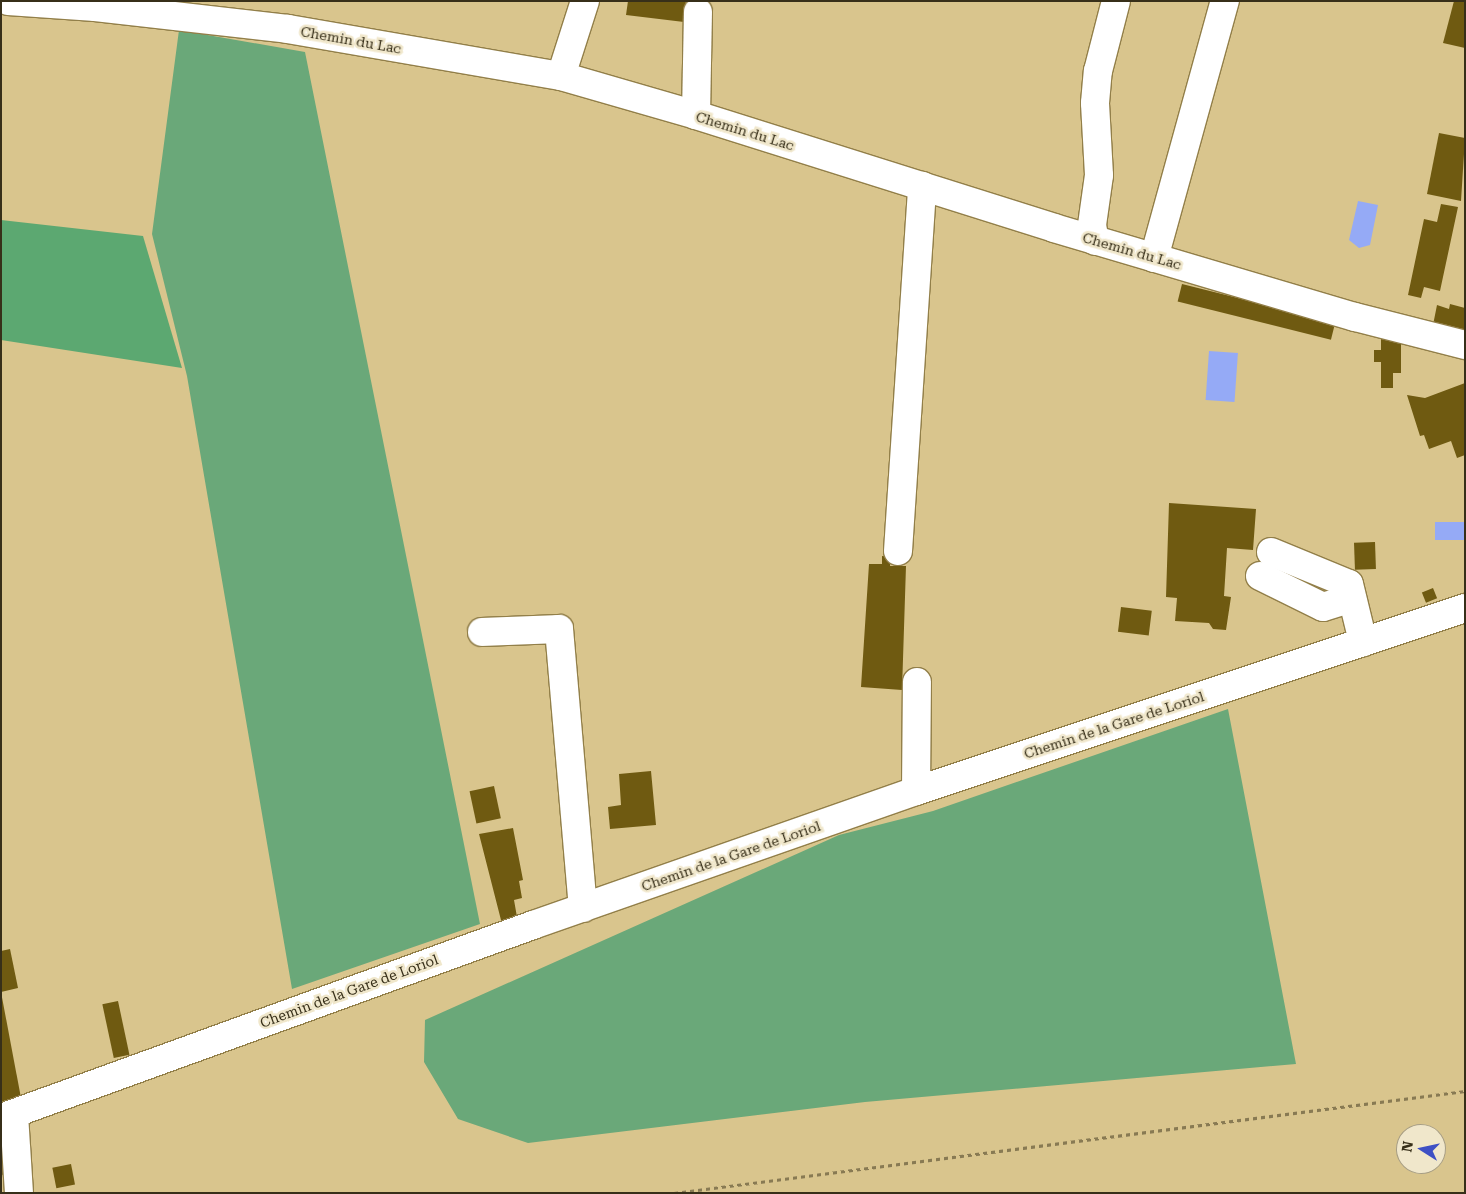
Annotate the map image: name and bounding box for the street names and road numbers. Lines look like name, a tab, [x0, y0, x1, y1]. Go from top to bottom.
street label: Chemin du Lac	[299, 23, 403, 57]
street label: Chemin du Lac	[694, 108, 796, 154]
street label: Chemin du Lac	[1081, 229, 1183, 273]
street label: Chemin de la Gare de Loriol	[1022, 688, 1206, 762]
street label: Chemin de la Gare de Loriol	[639, 817, 823, 895]
street label: Chemin de la Gare de Loriol	[258, 951, 440, 1031]

